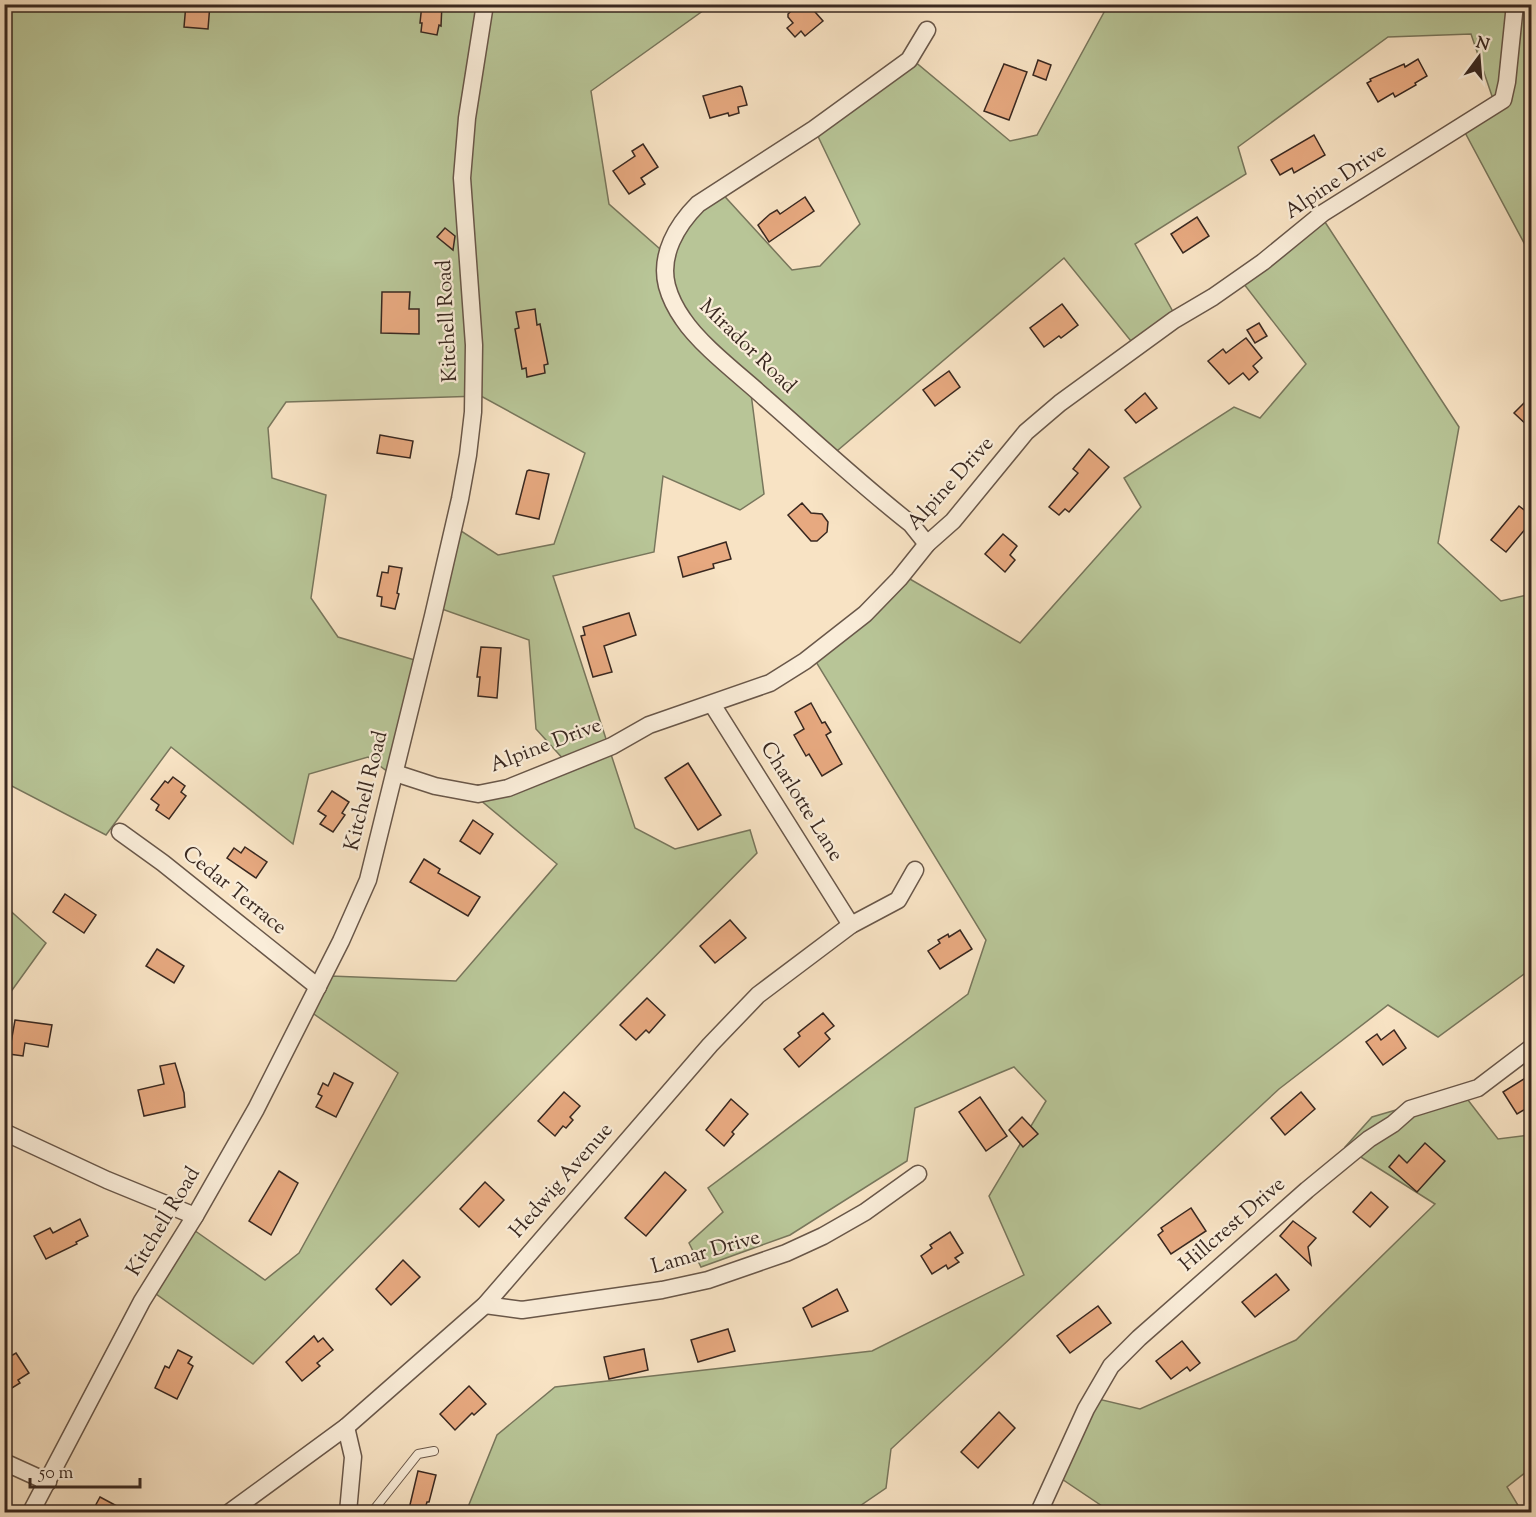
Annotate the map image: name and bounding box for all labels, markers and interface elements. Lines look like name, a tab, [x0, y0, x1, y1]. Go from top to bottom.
north arrow	[1449, 27, 1509, 87]
text: N	[1473, 32, 1492, 58]
street label: Alpine Drive	[1279, 137, 1393, 227]
street label: Kitchell Road	[430, 259, 466, 383]
street label: Mirador Road	[692, 293, 803, 401]
street label: Alpine Drive	[901, 430, 1001, 538]
street label: Alpine Drive	[486, 711, 606, 781]
street label: Kitchell Road	[338, 728, 396, 854]
street label: Charlotte Lane	[752, 736, 850, 868]
street label: Cedar Terrace	[175, 839, 293, 943]
street label: Hedwig Avenue	[503, 1117, 621, 1245]
street label: Kitchell Road	[120, 1162, 209, 1282]
street label: Hillcrest Drive	[1173, 1170, 1293, 1280]
street label: Lamar Drive	[648, 1223, 764, 1283]
scale bar	[30, 1451, 140, 1489]
text: 50 m	[38, 1461, 74, 1487]

